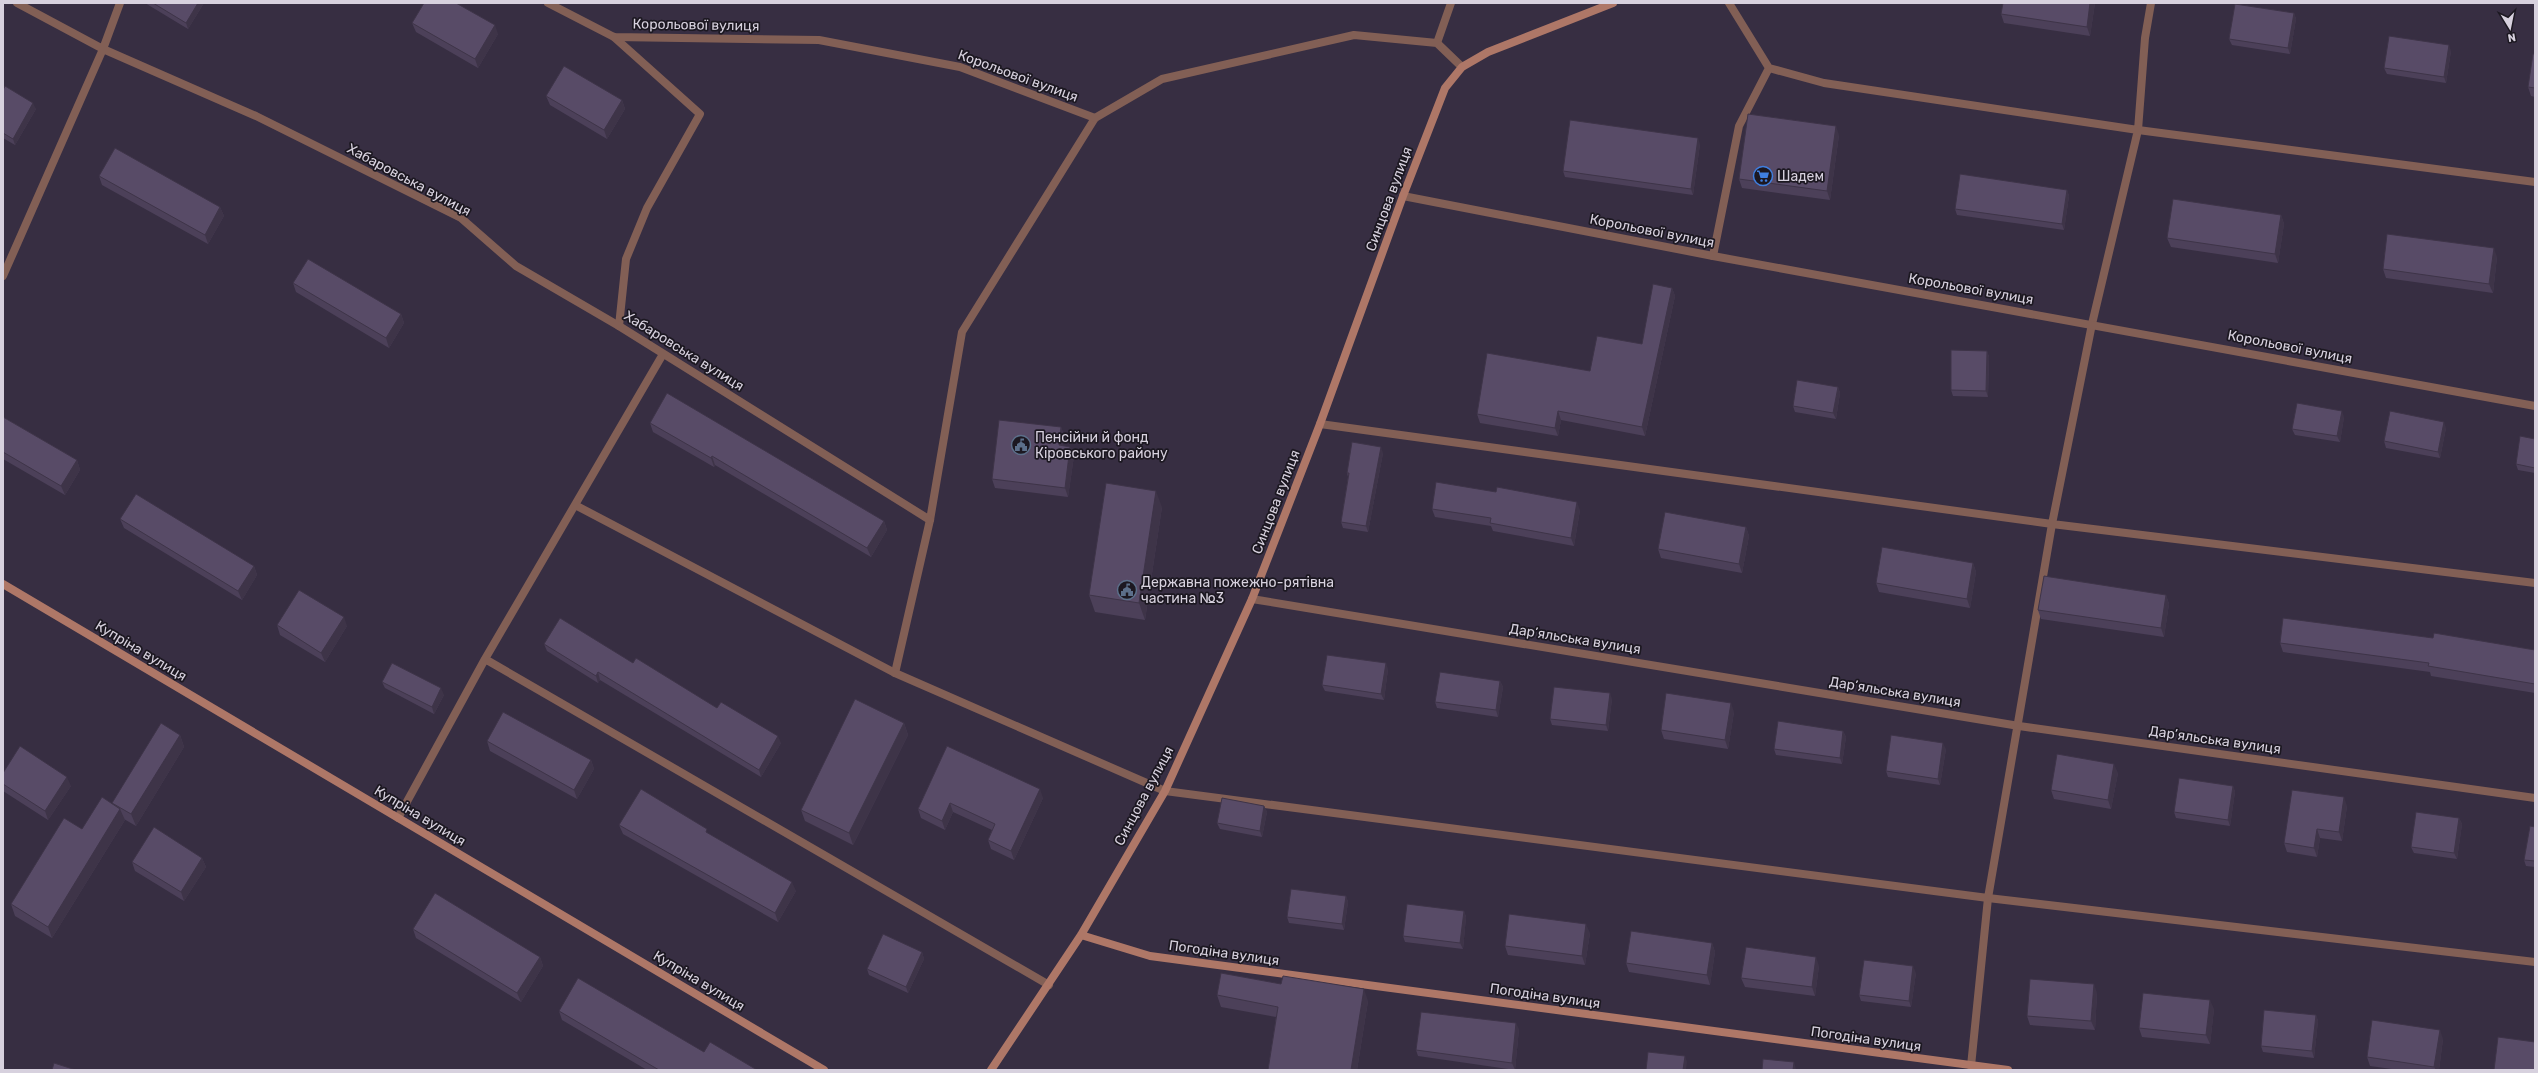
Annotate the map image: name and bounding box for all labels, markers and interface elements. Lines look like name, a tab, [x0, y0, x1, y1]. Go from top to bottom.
north arrow	[2490, 8, 2530, 48]
street label: Корольової вулиця	[632, 15, 760, 35]
text: N	[2507, 30, 2517, 44]
street label: Корольової вулиця	[956, 46, 1080, 106]
street label: Хабаровська вулиця	[344, 140, 474, 220]
street label: Синцова вулиця	[1362, 144, 1416, 254]
supermarket icon: Шадем	[1752, 165, 1774, 187]
place label: Шадем	[1777, 168, 1824, 185]
street label: Корольової вулиця	[1588, 211, 1716, 251]
street label: Корольової вулиця	[1907, 270, 2035, 308]
street label: Хабаровська вулиця	[621, 307, 747, 395]
street label: Корольової вулиця	[2226, 327, 2354, 367]
place label: Пенсійни й фонд Кіровського району	[1035, 429, 1168, 462]
public building icon: Пенсійни й фонд Кіровського району	[1010, 434, 1032, 456]
street label: Синцова вулиця	[1248, 448, 1304, 556]
place label: Державна пожежно-рятівна частина №3	[1141, 574, 1334, 607]
public building icon: Державна пожежно-рятівна частина №3	[1116, 579, 1138, 601]
street label: Купріна вулиця	[92, 617, 190, 685]
street label: Дар’яльська вулиця	[1508, 620, 1642, 658]
street label: Дар’яльська вулиця	[1828, 673, 1962, 711]
street label: Дар’яльська вулиця	[2148, 722, 2282, 758]
street label: Синцова вулиця	[1111, 743, 1177, 849]
street label: Купріна вулиця	[371, 782, 469, 850]
street label: Погодіна вулиця	[1168, 937, 1280, 969]
street label: Купріна вулиця	[650, 947, 748, 1015]
street label: Погодіна вулиця	[1489, 980, 1601, 1012]
street label: Погодіна вулиця	[1810, 1023, 1922, 1055]

